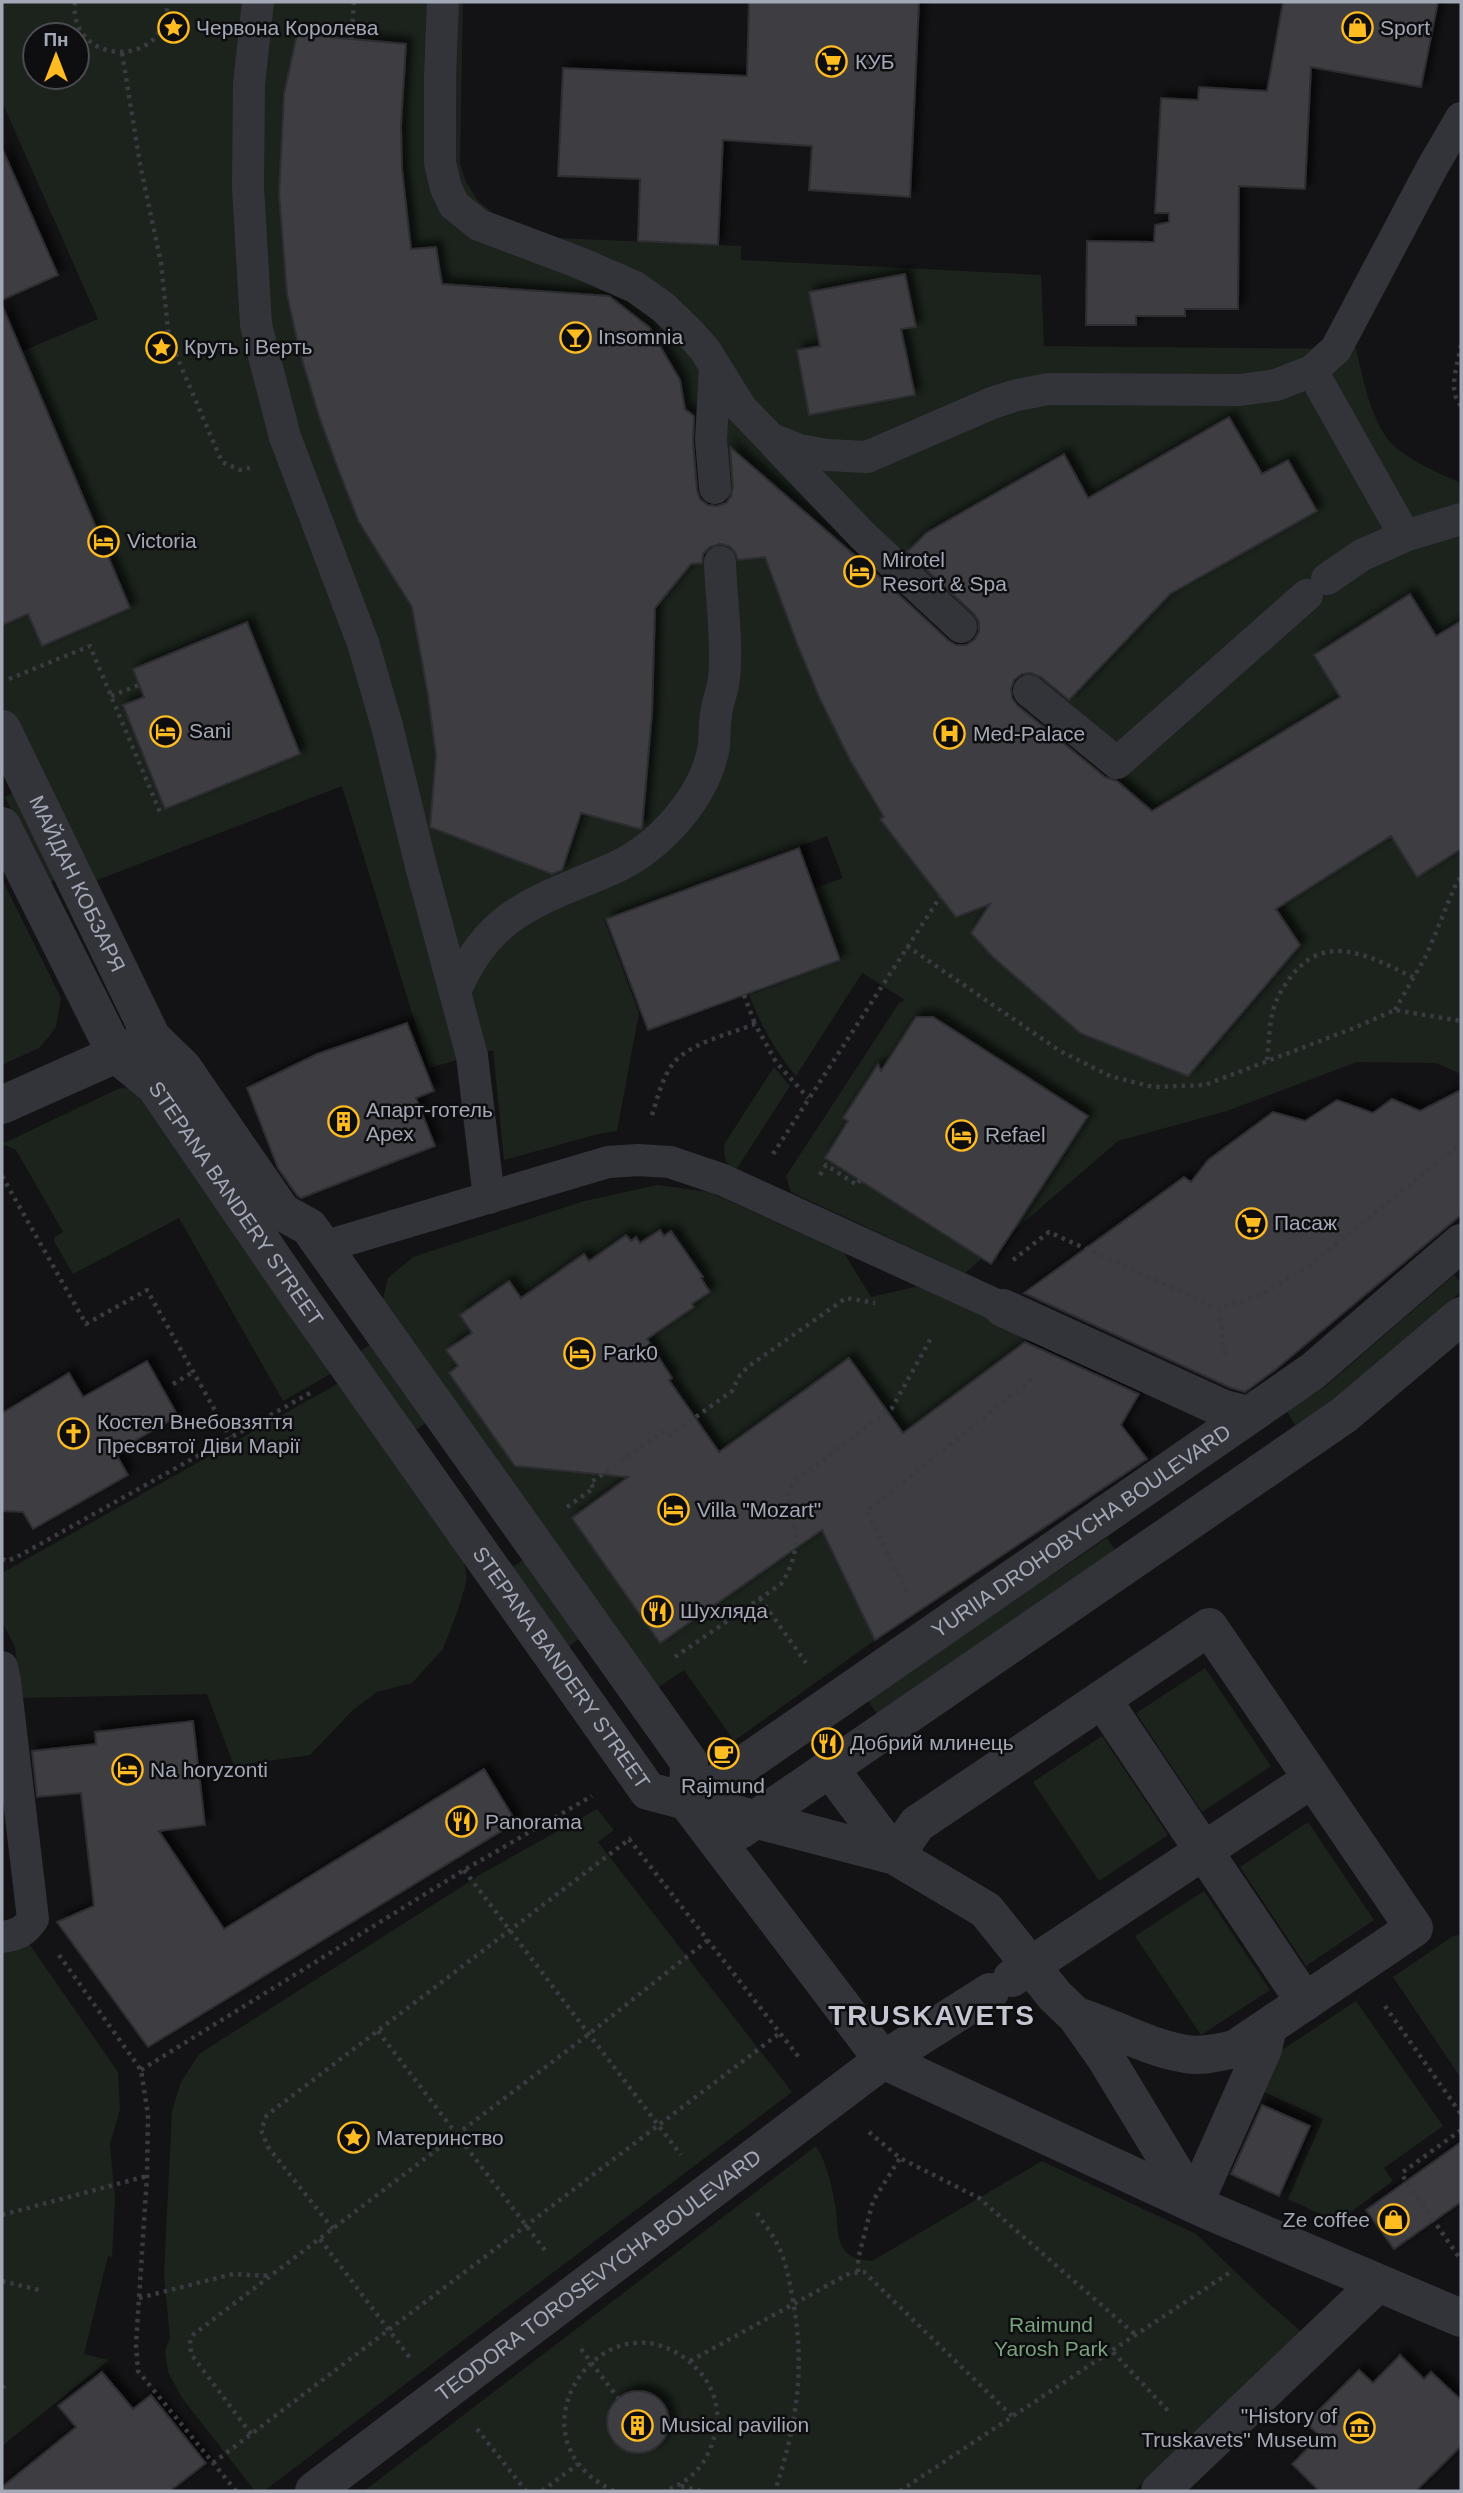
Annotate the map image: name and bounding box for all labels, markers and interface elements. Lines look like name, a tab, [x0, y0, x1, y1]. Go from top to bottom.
place icon: Червона Королева	[156, 11, 190, 45]
shop icon: Sport	[1340, 11, 1374, 45]
place label: Червона Королева	[196, 16, 379, 39]
place label: Sport	[1380, 16, 1430, 39]
north arrow	[21, 21, 91, 91]
text: Пн	[43, 29, 69, 50]
supermarket icon: КУБ	[815, 45, 849, 79]
place label: КУБ	[855, 50, 895, 73]
bar icon: Insomnia	[558, 320, 592, 354]
place label: Insomnia	[598, 325, 684, 348]
place icon: Круть і Верть	[144, 330, 178, 364]
place label: Круть і Верть	[184, 335, 313, 358]
hotel icon: Victoria	[87, 524, 121, 558]
place label: Victoria	[127, 529, 197, 552]
place label: Mirotel Resort & Spa	[882, 548, 1007, 595]
hotel icon: Mirotel Resort & Spa	[842, 555, 876, 589]
hotel icon: Sani	[149, 714, 183, 748]
hospital icon: Med-Palace	[933, 717, 967, 751]
place label: Sani	[189, 719, 231, 742]
place label: Med-Palace	[973, 722, 1085, 745]
street label: МАЙДАН КОБЗАРЯ	[25, 792, 130, 975]
street label: STEPANA BANDERY STREET	[144, 1077, 328, 1330]
place label: Апарт-готель Apex	[366, 1098, 493, 1145]
building icon: Апарт-готель Apex	[326, 1105, 360, 1139]
hotel icon: Refael	[945, 1118, 979, 1152]
place label: Refael	[985, 1123, 1046, 1146]
supermarket icon: Пасаж	[1234, 1206, 1268, 1240]
place label: Пасаж	[1274, 1211, 1337, 1234]
hotel icon: Park0	[563, 1336, 597, 1370]
place label: Park0	[603, 1341, 658, 1364]
place label: Костел Внебовзяття Пресвятої Діви Марії	[97, 1410, 300, 1457]
church icon: Костел Внебовзяття Пресвятої Діви Марії	[57, 1417, 91, 1451]
street label: YURIIA DROHOBYCHA BOULEVARD	[927, 1420, 1235, 1642]
hotel icon: Villa "Mozart"	[657, 1493, 691, 1527]
place label: Villa "Mozart"	[697, 1498, 821, 1521]
street label: STEPANA BANDERY STREET	[468, 1542, 655, 1793]
restaurant icon: Шухляда	[640, 1594, 674, 1628]
place label: Шухляда	[680, 1599, 768, 1622]
restaurant icon: Добрий млинець	[810, 1726, 844, 1760]
place label: Добрий млинець	[850, 1731, 1014, 1754]
cafe icon: Rajmund	[706, 1737, 740, 1771]
hotel icon: Na horyzonti	[110, 1753, 144, 1787]
place label: Na horyzonti	[150, 1758, 268, 1781]
place label: Rajmund	[681, 1774, 765, 1797]
restaurant icon: Panorama	[445, 1805, 479, 1839]
place label: Panorama	[485, 1810, 582, 1833]
district label: TRUSKAVETS	[828, 2000, 1036, 2031]
place icon: Материнство	[336, 2121, 370, 2155]
place label: Материнство	[376, 2126, 504, 2149]
street label: TEODORA TOROSEVYCHA BOULEVARD	[431, 2145, 765, 2405]
shop icon: Ze coffee	[1376, 2203, 1410, 2237]
place label: Ze coffee	[1283, 2208, 1370, 2231]
park label: Raimund Yarosh Park	[994, 2313, 1108, 2360]
place label: "History of Truskavets" Museum	[1141, 2404, 1337, 2451]
building icon: Musical pavilion	[621, 2408, 655, 2442]
museum icon: "History of Truskavets" Museum	[1343, 2411, 1377, 2445]
place label: Musical pavilion	[661, 2413, 809, 2436]

